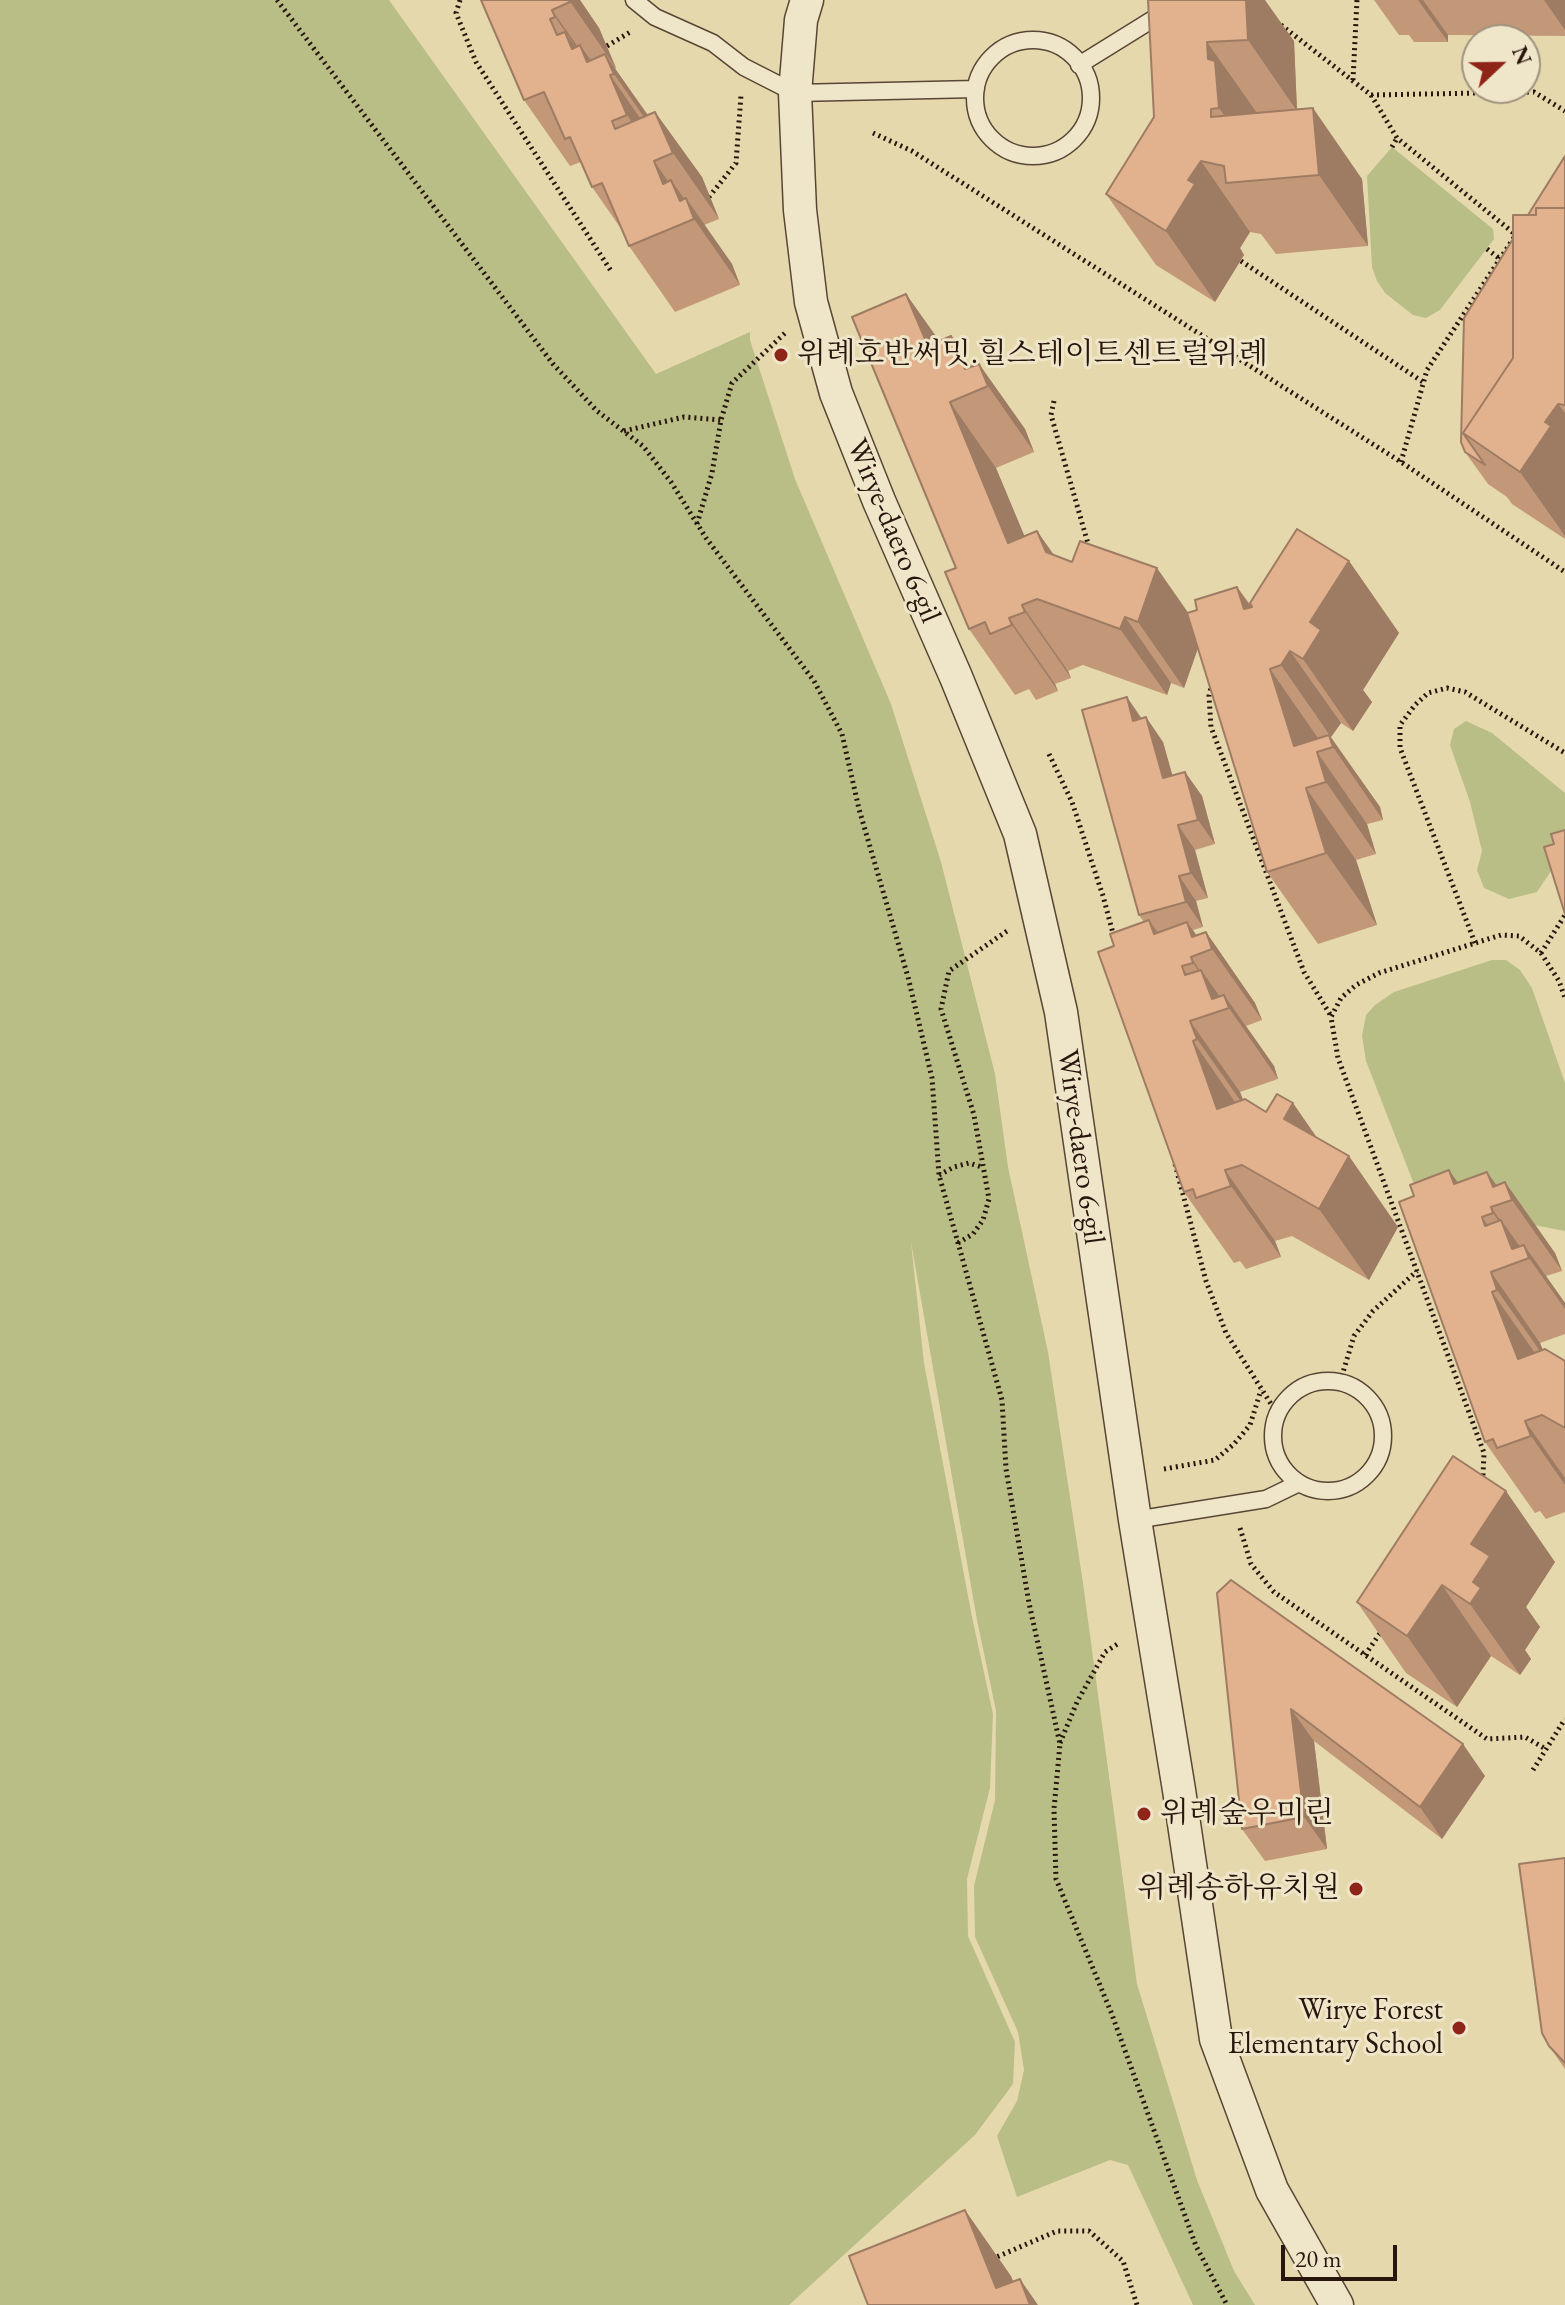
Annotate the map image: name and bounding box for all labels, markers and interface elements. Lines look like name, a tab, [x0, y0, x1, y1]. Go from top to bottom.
north arrow	[1461, 24, 1541, 104]
text: N	[1505, 42, 1539, 69]
place label: 위례호반써밋.힐스테이트센트럴위례	[797, 337, 1268, 373]
marker: 위례호반써밋.힐스테이트센트럴위례	[772, 346, 790, 364]
street label: Wirye-daero 6-gil	[838, 434, 948, 628]
street label: Wirye-daero 6-gil	[1049, 1047, 1111, 1247]
place label: 위례숲우미린	[1160, 1796, 1334, 1832]
marker: 위례숲우미린	[1135, 1805, 1153, 1823]
place label: 위례송하유치원	[1137, 1871, 1340, 1907]
marker: 위례송하유치원	[1347, 1880, 1365, 1898]
place label: Wirye Forest Elementary School	[1228, 1993, 1443, 2064]
marker: Wirye Forest Elementary School	[1450, 2019, 1468, 2037]
scale bar	[1285, 2229, 1401, 2279]
text: 20 m	[1295, 2243, 1342, 2274]

